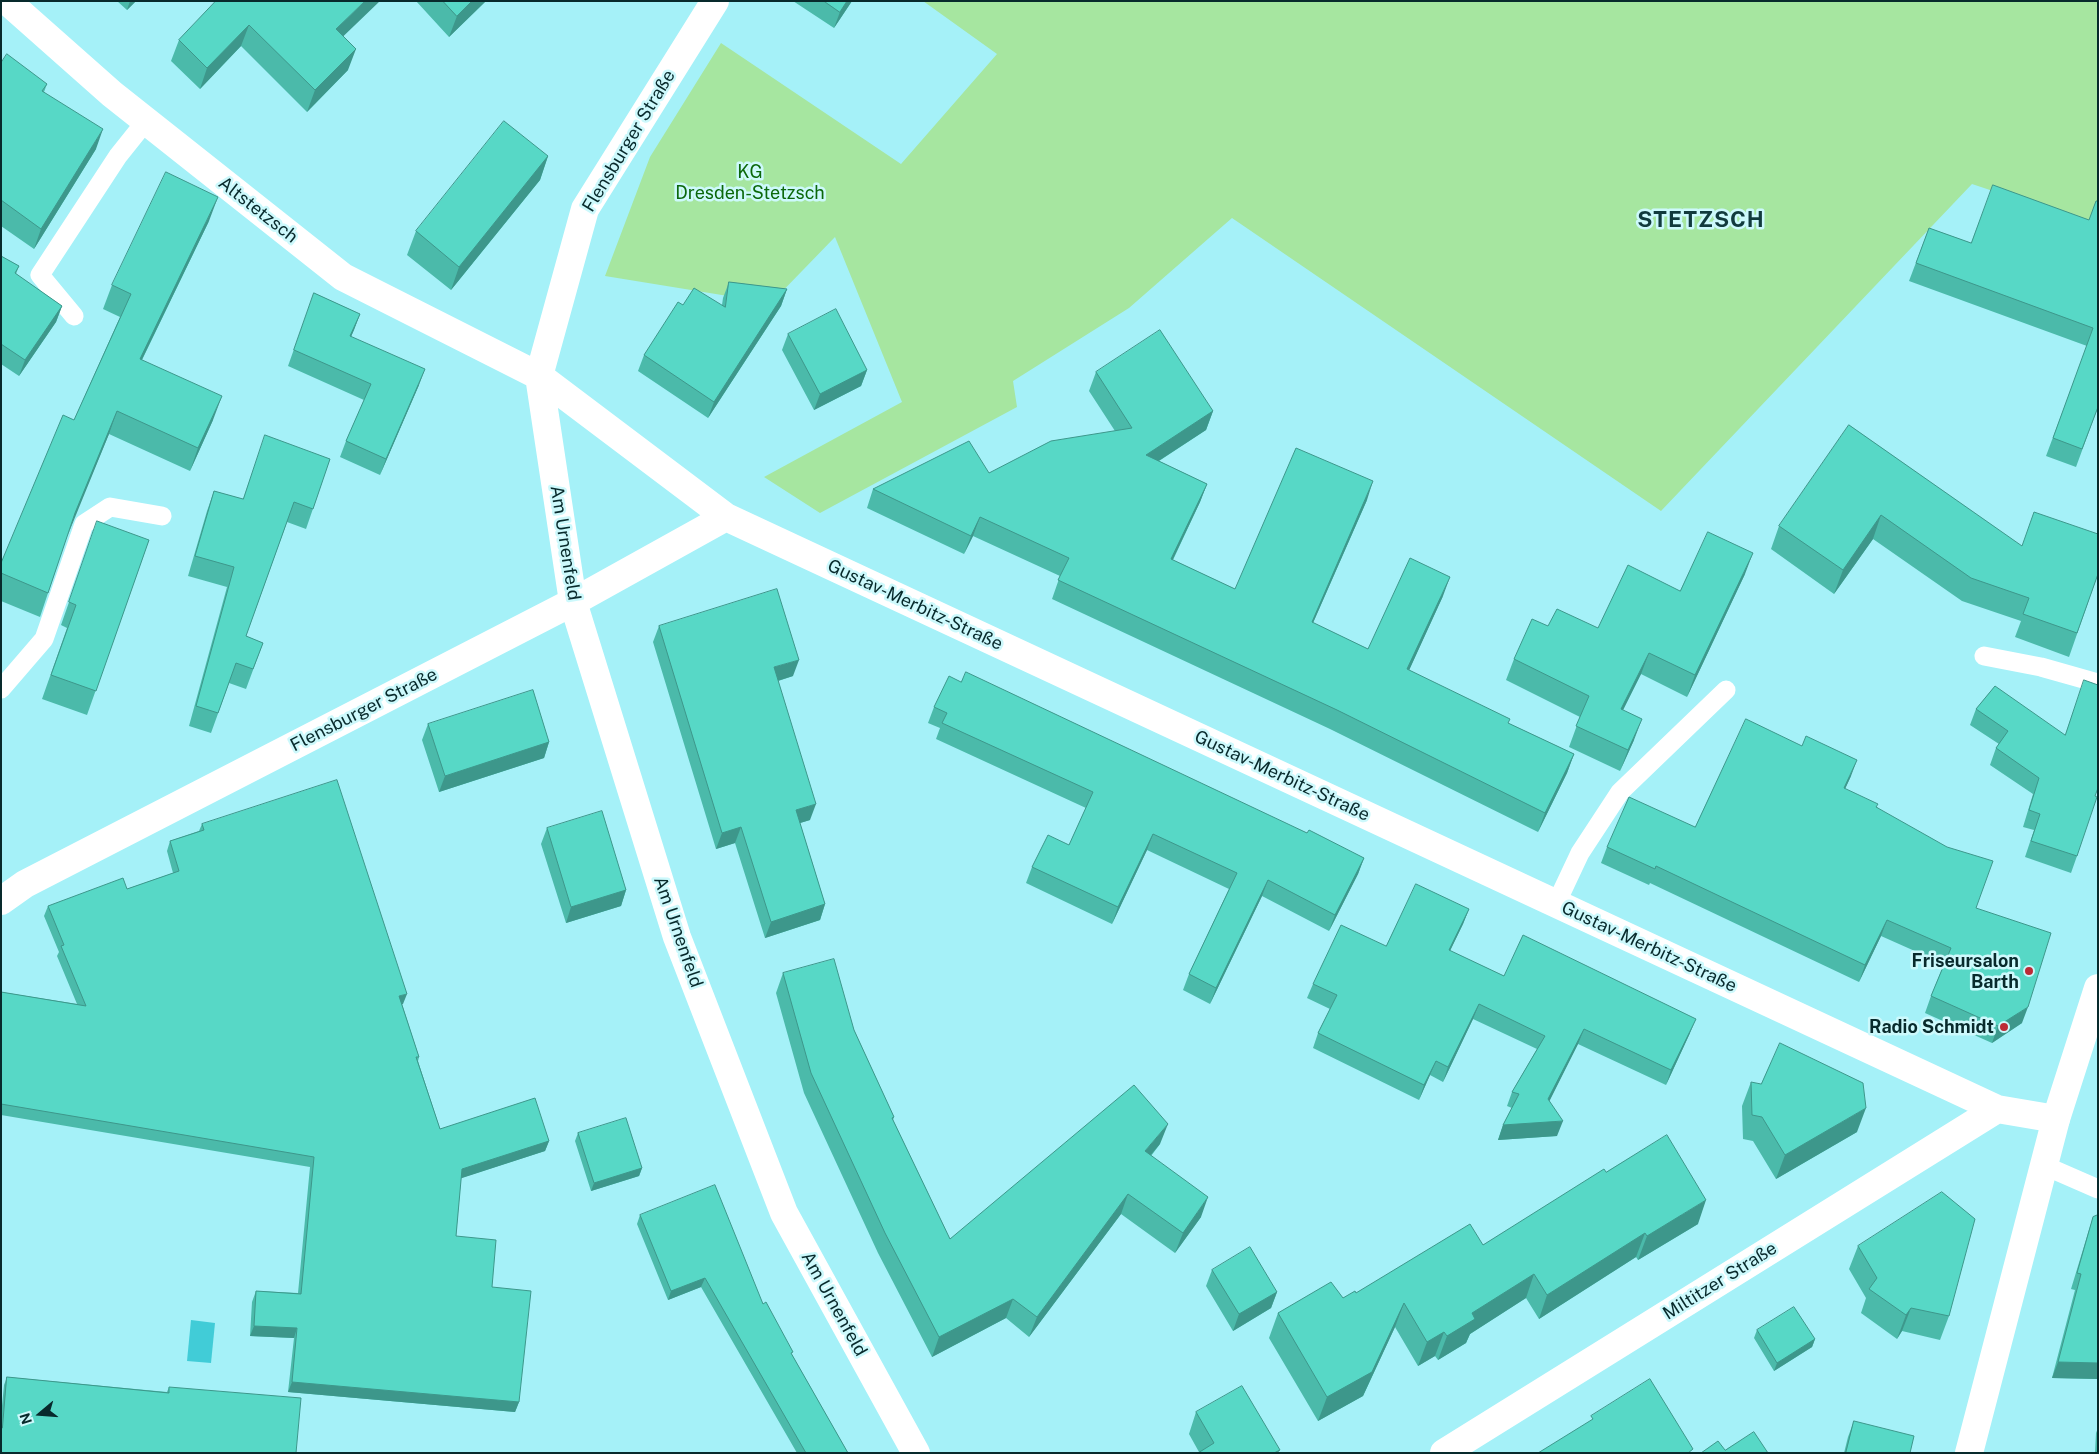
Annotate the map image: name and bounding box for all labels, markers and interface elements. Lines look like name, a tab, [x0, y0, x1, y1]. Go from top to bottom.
street label: Flensburger Straße	[578, 66, 680, 216]
park label: KG Dresden-Stetzsch	[675, 161, 825, 203]
street label: Altstetzsch	[214, 172, 302, 248]
district label: STETZSCH	[1636, 207, 1766, 233]
street label: Am Urnenfeld	[545, 484, 585, 602]
street label: Gustav-Merbitz-Straße	[824, 555, 1006, 655]
street label: Flensburger Straße	[287, 664, 441, 756]
street label: Gustav-Merbitz-Straße	[1191, 726, 1373, 826]
street label: Am Urnenfeld	[649, 874, 707, 990]
street label: Gustav-Merbitz-Straße	[1558, 897, 1740, 997]
place label: Friseursalon Barth	[1912, 950, 2019, 992]
marker: Friseursalon Barth	[2023, 965, 2035, 977]
place label: Radio Schmidt	[1869, 1016, 1994, 1038]
marker: Radio Schmidt	[1998, 1021, 2010, 1033]
street label: Miltitzer Straße	[1659, 1237, 1781, 1325]
street label: Am Urnenfeld	[796, 1248, 872, 1360]
north arrow	[15, 1389, 65, 1439]
text: N	[16, 1411, 35, 1426]

